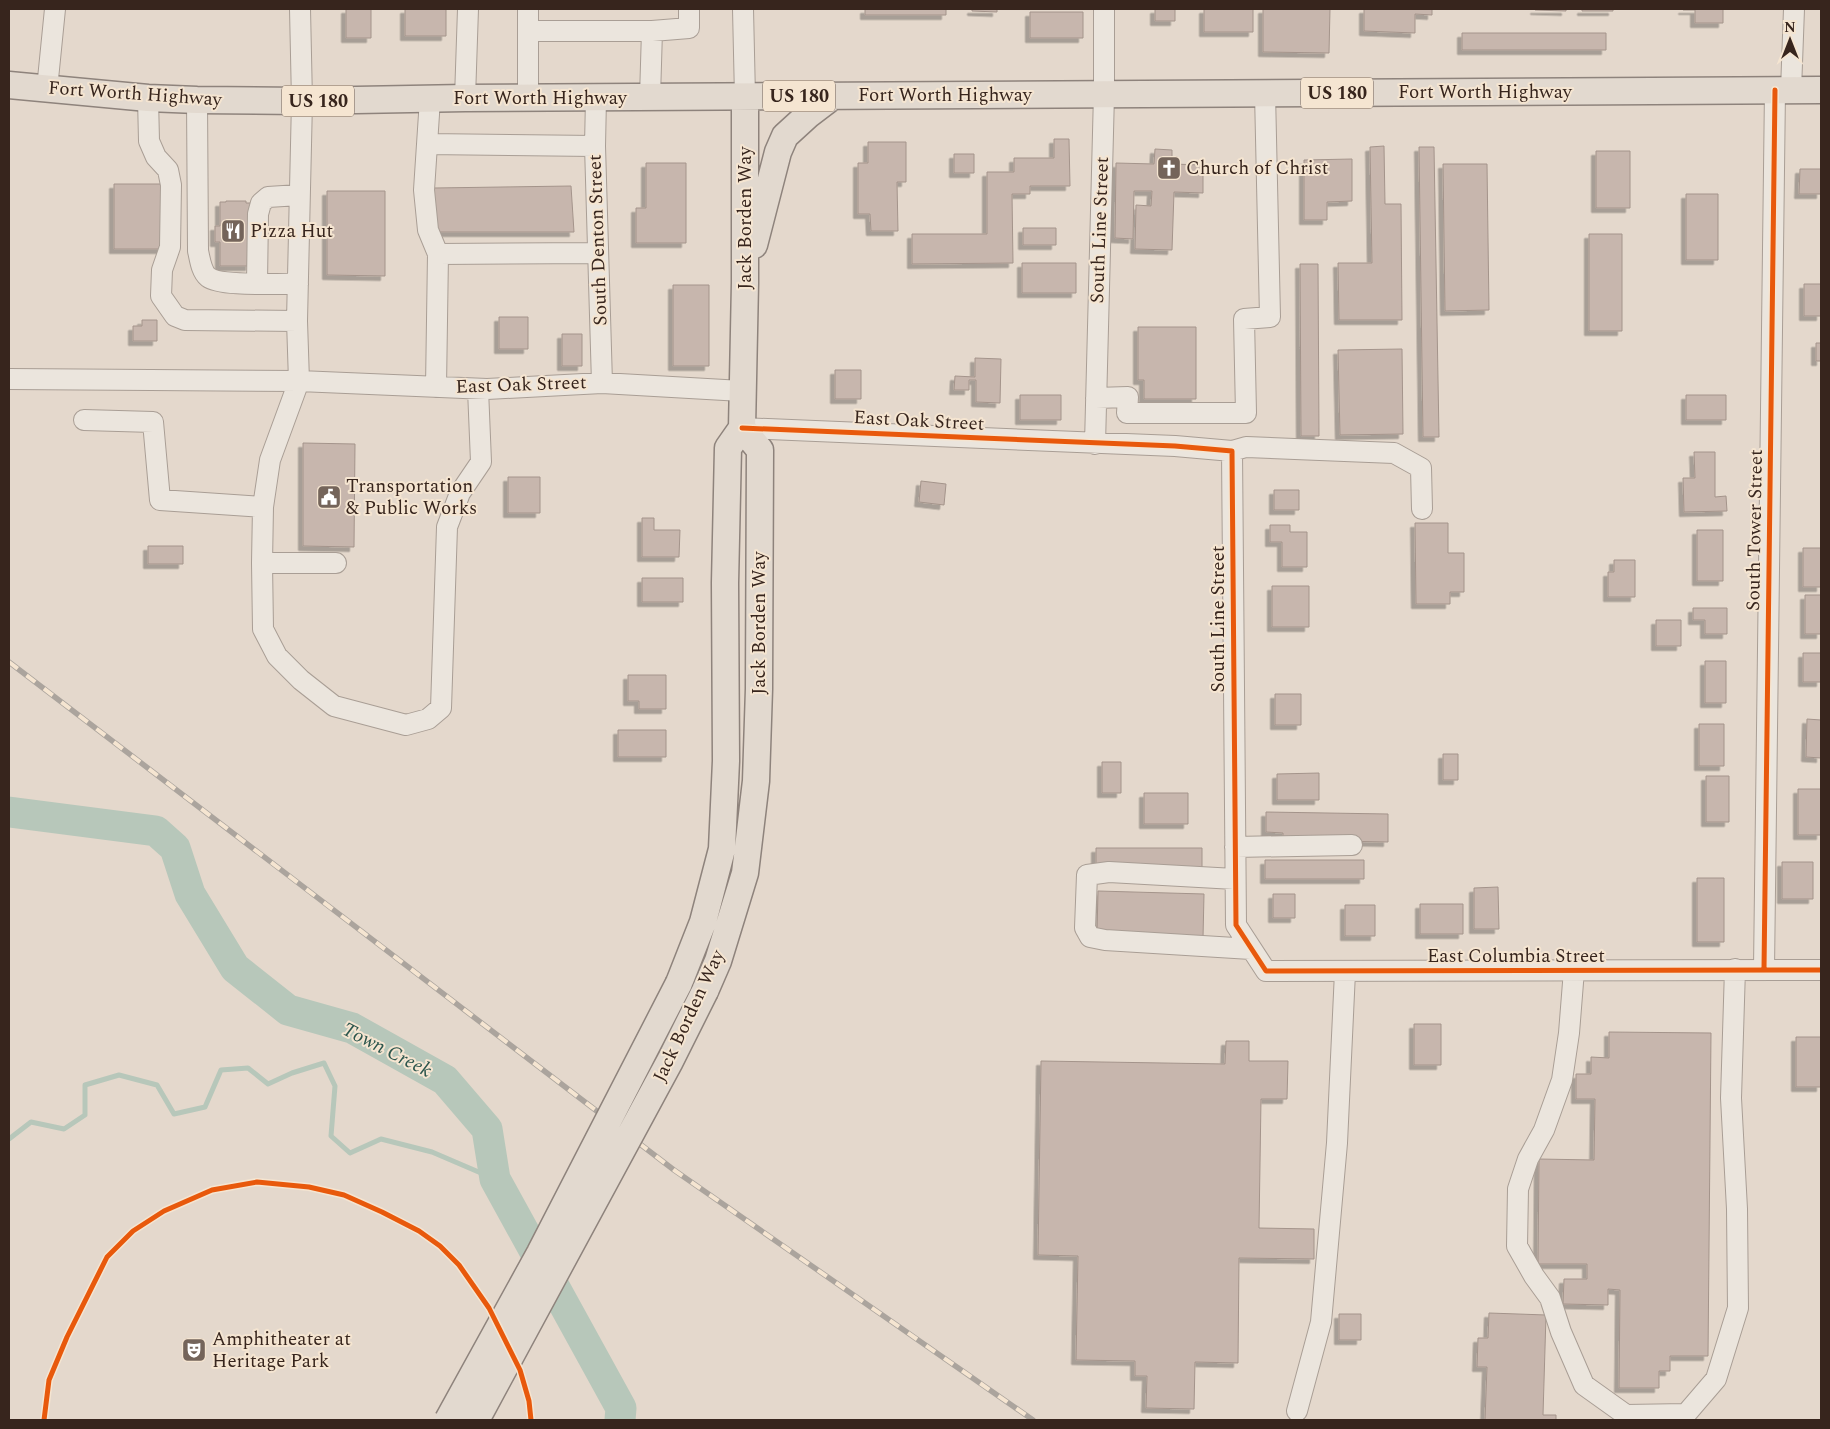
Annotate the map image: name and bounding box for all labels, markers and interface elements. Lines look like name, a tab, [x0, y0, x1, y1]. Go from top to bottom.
north arrow	[1765, 15, 1815, 65]
text: N	[1784, 17, 1796, 38]
street label: Fort Worth Highway	[47, 73, 224, 115]
road number: US 180	[1301, 78, 1373, 109]
street label: Fort Worth Highway	[1398, 78, 1573, 107]
road number: US 180	[763, 80, 835, 112]
street label: Fort Worth Highway	[858, 81, 1033, 110]
street label: Fort Worth Highway	[453, 84, 628, 113]
road number: US 180	[282, 85, 354, 116]
street label: Jack Borden Way	[731, 145, 760, 290]
street label: South Denton Street	[581, 154, 615, 326]
place label: Church of Christ	[1186, 154, 1329, 183]
church icon: Church of Christ	[1156, 155, 1182, 181]
street label: South Line Street	[1083, 156, 1117, 304]
place label: Pizza Hut	[250, 217, 333, 246]
restaurant icon: Pizza Hut	[220, 218, 246, 244]
street label: East Oak Street	[455, 368, 587, 402]
street label: East Oak Street	[853, 403, 985, 439]
street label: South Tower Street	[1739, 449, 1771, 611]
place label: Transportation & Public Works	[346, 472, 477, 523]
public building icon: Transportation & Public Works	[316, 484, 342, 510]
street label: South Line Street	[1204, 545, 1233, 692]
street label: Jack Borden Way	[745, 550, 774, 695]
street label: East Columbia Street	[1427, 942, 1605, 971]
street label: Jack Borden Way	[646, 944, 733, 1087]
water label: Town Creek	[337, 1015, 438, 1086]
place label: Amphitheater at Heritage Park	[212, 1325, 351, 1376]
theatre icon: Amphitheater at Heritage Park	[181, 1337, 207, 1363]

